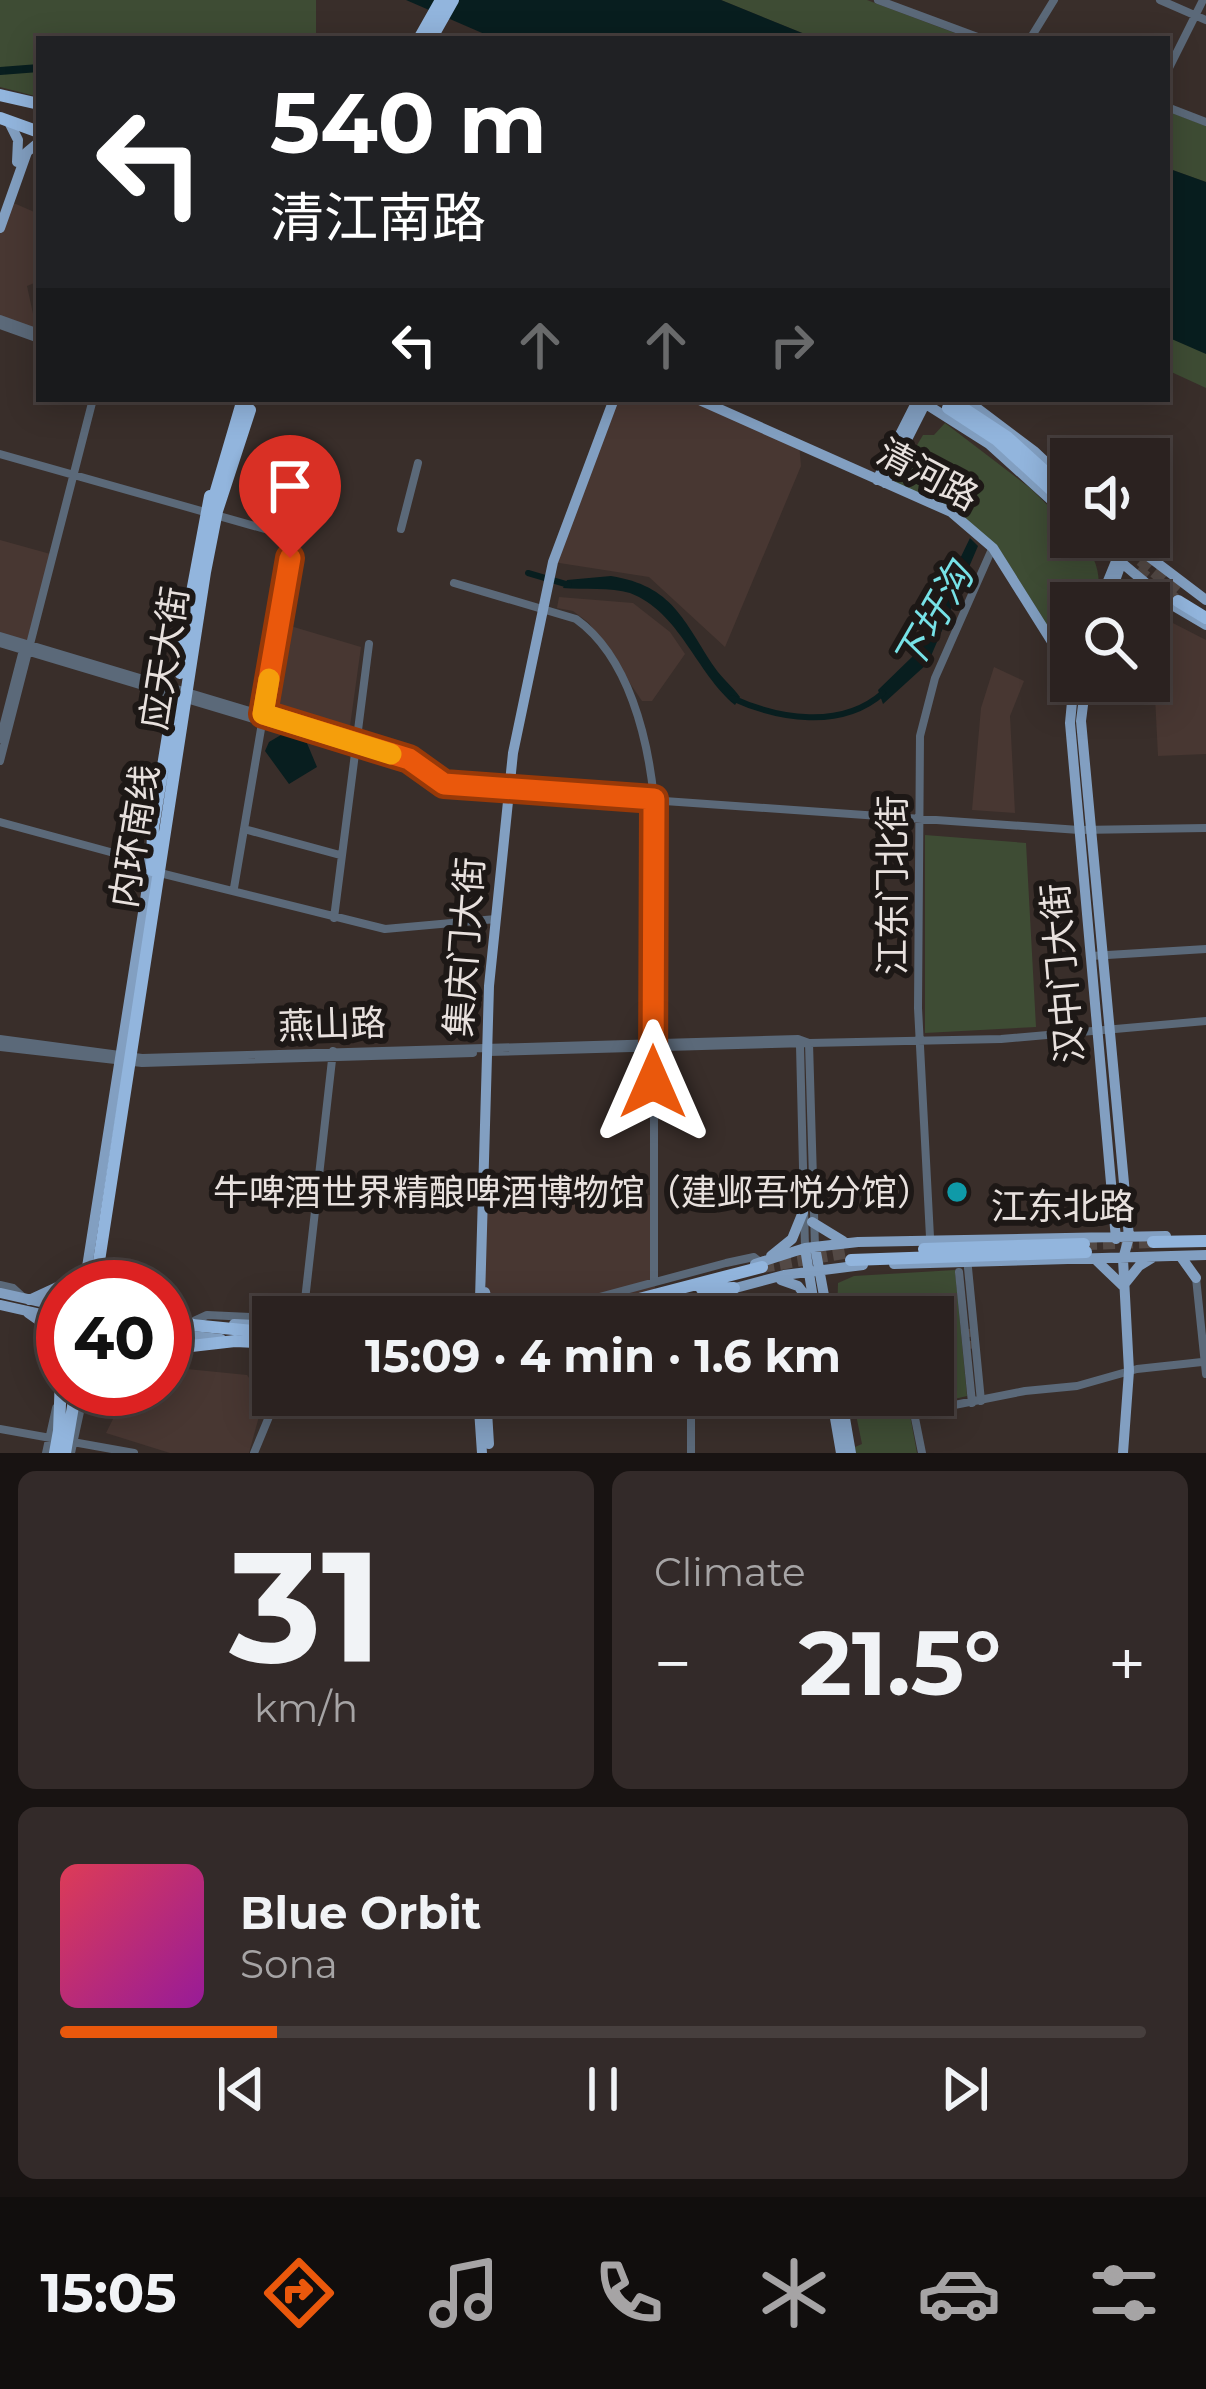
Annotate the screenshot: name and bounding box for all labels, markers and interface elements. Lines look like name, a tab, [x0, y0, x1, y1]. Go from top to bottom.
text: 540 m	[270, 72, 547, 174]
icon: left	[72, 84, 228, 240]
text: 清江南路	[270, 185, 486, 251]
icon: left	[381, 312, 447, 378]
icon: ahead	[507, 312, 573, 378]
icon: ahead	[633, 312, 699, 378]
icon: right	[759, 312, 825, 378]
street label: 清河路	[870, 429, 986, 519]
pin	[239, 435, 341, 558]
map controls	[1050, 438, 1170, 702]
button: sound	[1050, 438, 1170, 558]
icon: arrive	[257, 453, 323, 519]
water label: 下圩沟	[883, 551, 985, 680]
button: search	[1050, 582, 1170, 702]
street label: 应天大街	[131, 583, 197, 733]
street label: 内环南线	[101, 761, 167, 911]
street label: 江东门北街	[870, 795, 914, 975]
street label: 集庆门大街	[436, 856, 492, 1038]
street label: 汉中门大街	[1032, 881, 1092, 1065]
street label: 燕山路	[277, 1000, 387, 1048]
position arrow	[590, 1019, 716, 1145]
place label: 牛啤酒世界精酿啤酒博物馆（建邺吾悦分馆）	[213, 1170, 933, 1214]
marker: 牛啤酒世界精酿啤酒博物馆（建邺吾悦分馆）	[944, 1179, 970, 1205]
street label: 江东北路	[991, 1184, 1135, 1228]
speed limit sign: 40	[36, 1260, 192, 1416]
text: 15:09 · 4 min · 1.6 km	[365, 1328, 841, 1383]
text: 31	[229, 1511, 383, 1701]
text: Climate	[654, 1548, 806, 1596]
text: 21.5°	[799, 1608, 1001, 1718]
text: −	[654, 1623, 692, 1704]
text: +	[1108, 1623, 1146, 1704]
text: km/h	[254, 1684, 358, 1732]
text: Blue Orbit	[240, 1885, 481, 1940]
text: Sona	[240, 1940, 338, 1988]
icon: previous	[208, 2056, 274, 2122]
icon: pause	[570, 2056, 636, 2122]
icon: next	[932, 2056, 998, 2122]
icon: directions	[257, 2251, 341, 2335]
icon: music	[422, 2251, 506, 2335]
icon: phone	[587, 2251, 671, 2335]
icon: climate	[752, 2251, 836, 2335]
icon: car	[917, 2251, 1001, 2335]
icon: filters	[1082, 2251, 1166, 2335]
text: 15:05	[40, 2260, 177, 2326]

